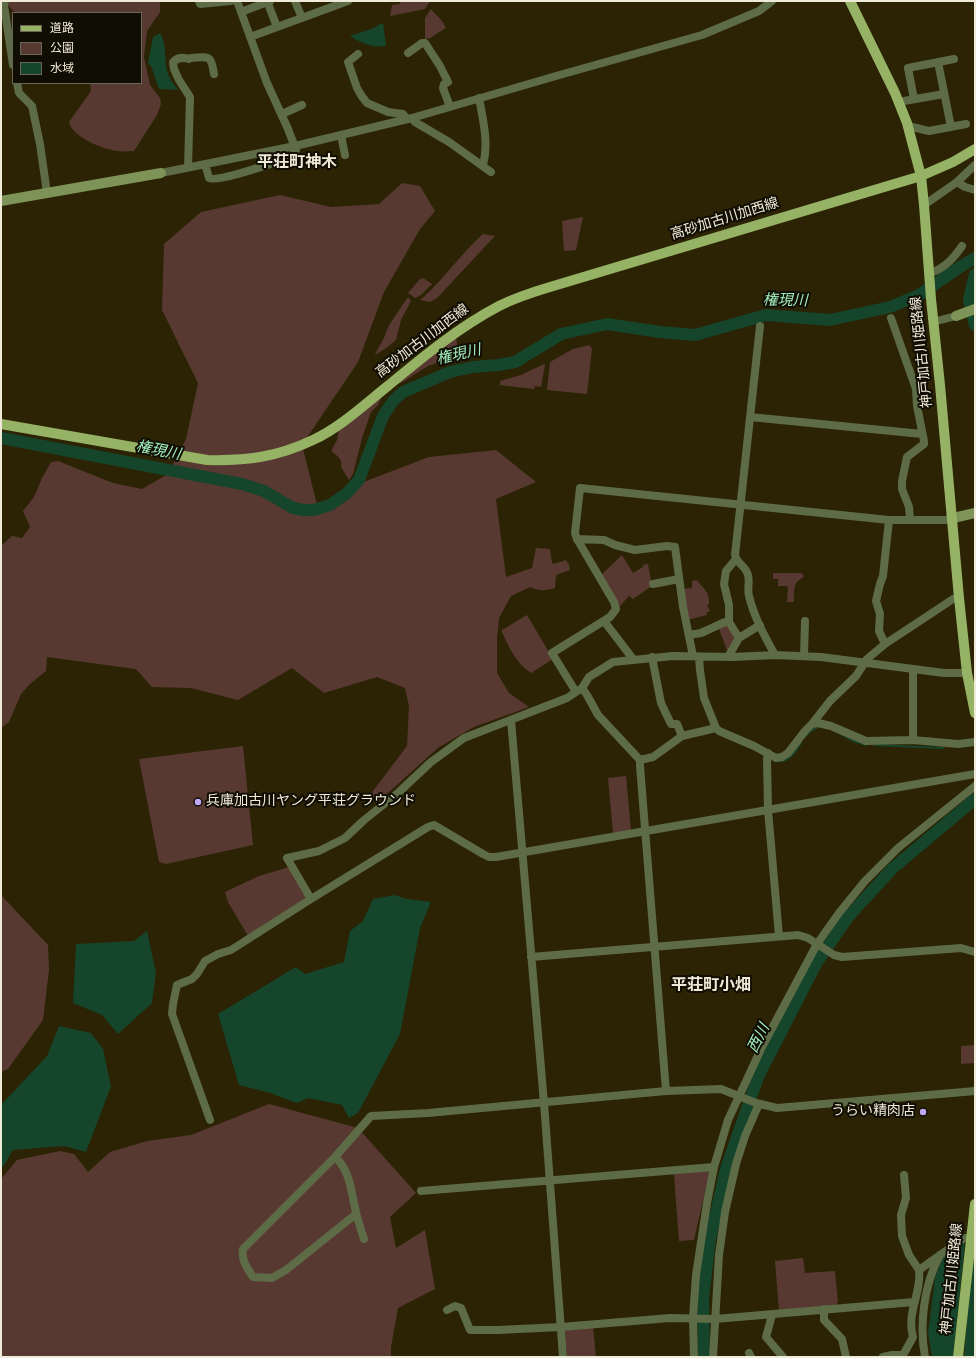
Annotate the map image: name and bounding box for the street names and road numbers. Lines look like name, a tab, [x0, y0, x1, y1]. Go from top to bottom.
street label: 高砂加古川加西線	[669, 196, 781, 244]
street label: 神戸加古川姫路線	[909, 295, 937, 409]
street label: 高砂加古川加西線	[373, 302, 473, 382]
street label: 神戸加古川姫路線	[939, 1222, 967, 1336]

